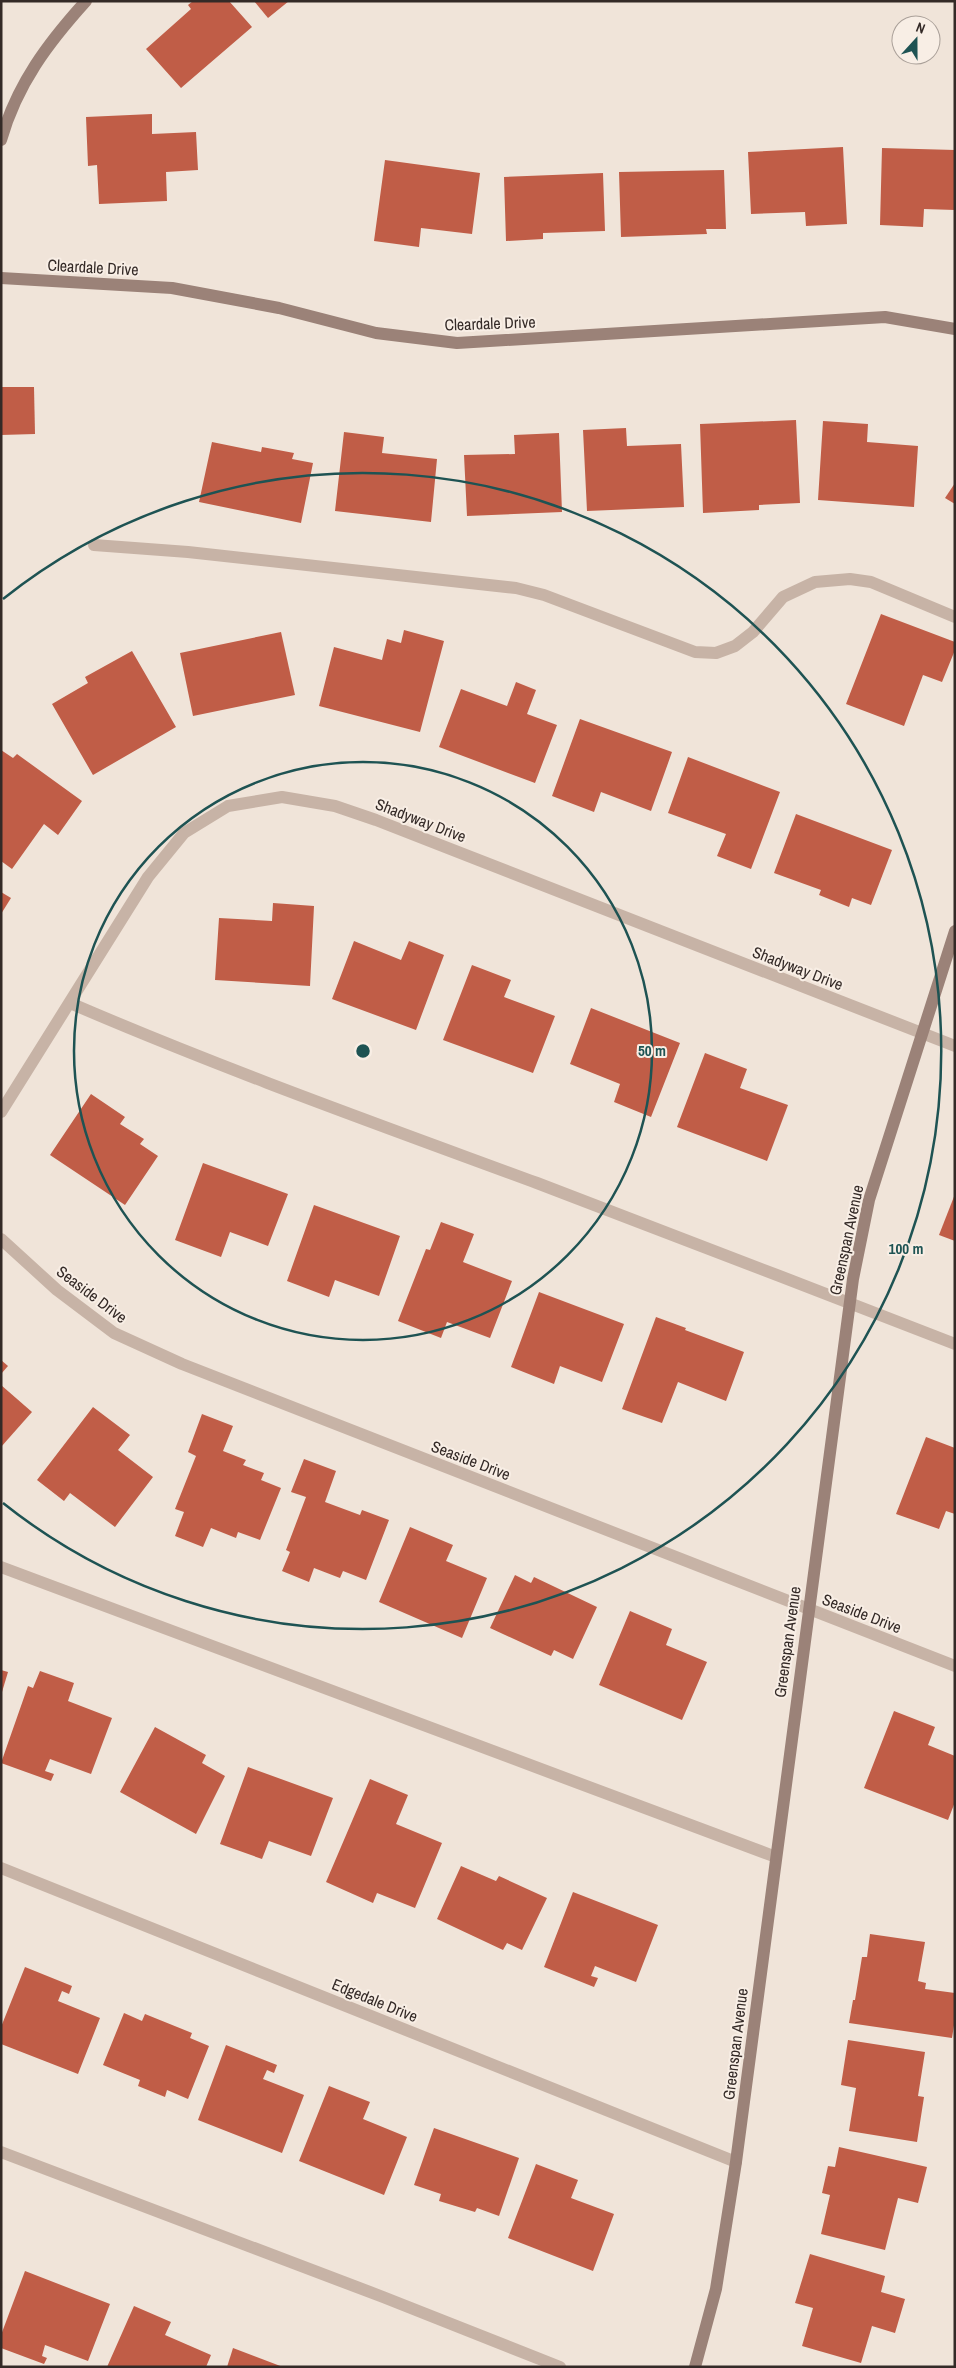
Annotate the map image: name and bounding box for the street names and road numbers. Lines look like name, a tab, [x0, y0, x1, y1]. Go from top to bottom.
street label: Cleardale Drive	[47, 254, 139, 280]
street label: Cleardale Drive	[444, 310, 536, 336]
street label: Shadyway Drive	[372, 793, 470, 847]
street label: Shadyway Drive	[749, 941, 847, 995]
street label: Greenspan Avenue	[824, 1183, 868, 1297]
street label: Seaside Drive	[52, 1260, 132, 1328]
street label: Seaside Drive	[428, 1435, 514, 1485]
street label: Greenspan Avenue	[768, 1585, 806, 1699]
street label: Seaside Drive	[819, 1588, 905, 1638]
street label: Edgedale Drive	[329, 1973, 421, 2027]
street label: Greenspan Avenue	[717, 1987, 753, 2101]

